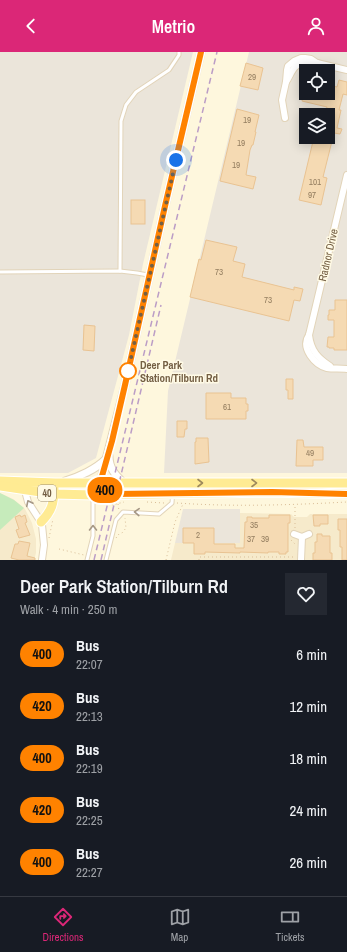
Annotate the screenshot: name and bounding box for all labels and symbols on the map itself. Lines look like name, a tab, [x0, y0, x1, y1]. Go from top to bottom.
house number: 29	[248, 71, 256, 83]
house number: 19	[243, 114, 251, 126]
house number: 19	[237, 137, 245, 149]
your location	[166, 150, 186, 170]
house number: 19	[232, 159, 240, 171]
house number: 101	[309, 176, 321, 188]
house number: 97	[308, 189, 316, 201]
street label: Radnor Drive	[315, 227, 341, 283]
house number: 73	[215, 266, 223, 278]
house number: 73	[264, 294, 272, 306]
place label: Deer Park Station/Tilburn Rd	[140, 358, 218, 385]
marker: Deer Park Station/Tilburn Rd	[119, 362, 137, 380]
house number: 61	[223, 401, 231, 413]
house number: 49	[306, 447, 314, 459]
line badge: 400	[82, 477, 128, 503]
one-way arrow	[197, 479, 203, 487]
one-way arrow	[251, 479, 257, 487]
road number: 40	[38, 485, 56, 501]
one-way arrow	[26, 500, 34, 507]
one-way arrow	[134, 508, 140, 517]
house number: 35	[250, 519, 258, 531]
one-way arrow	[89, 525, 97, 531]
house number: 2	[196, 529, 200, 541]
house number: 37	[247, 533, 255, 545]
house number: 39	[261, 533, 269, 545]

